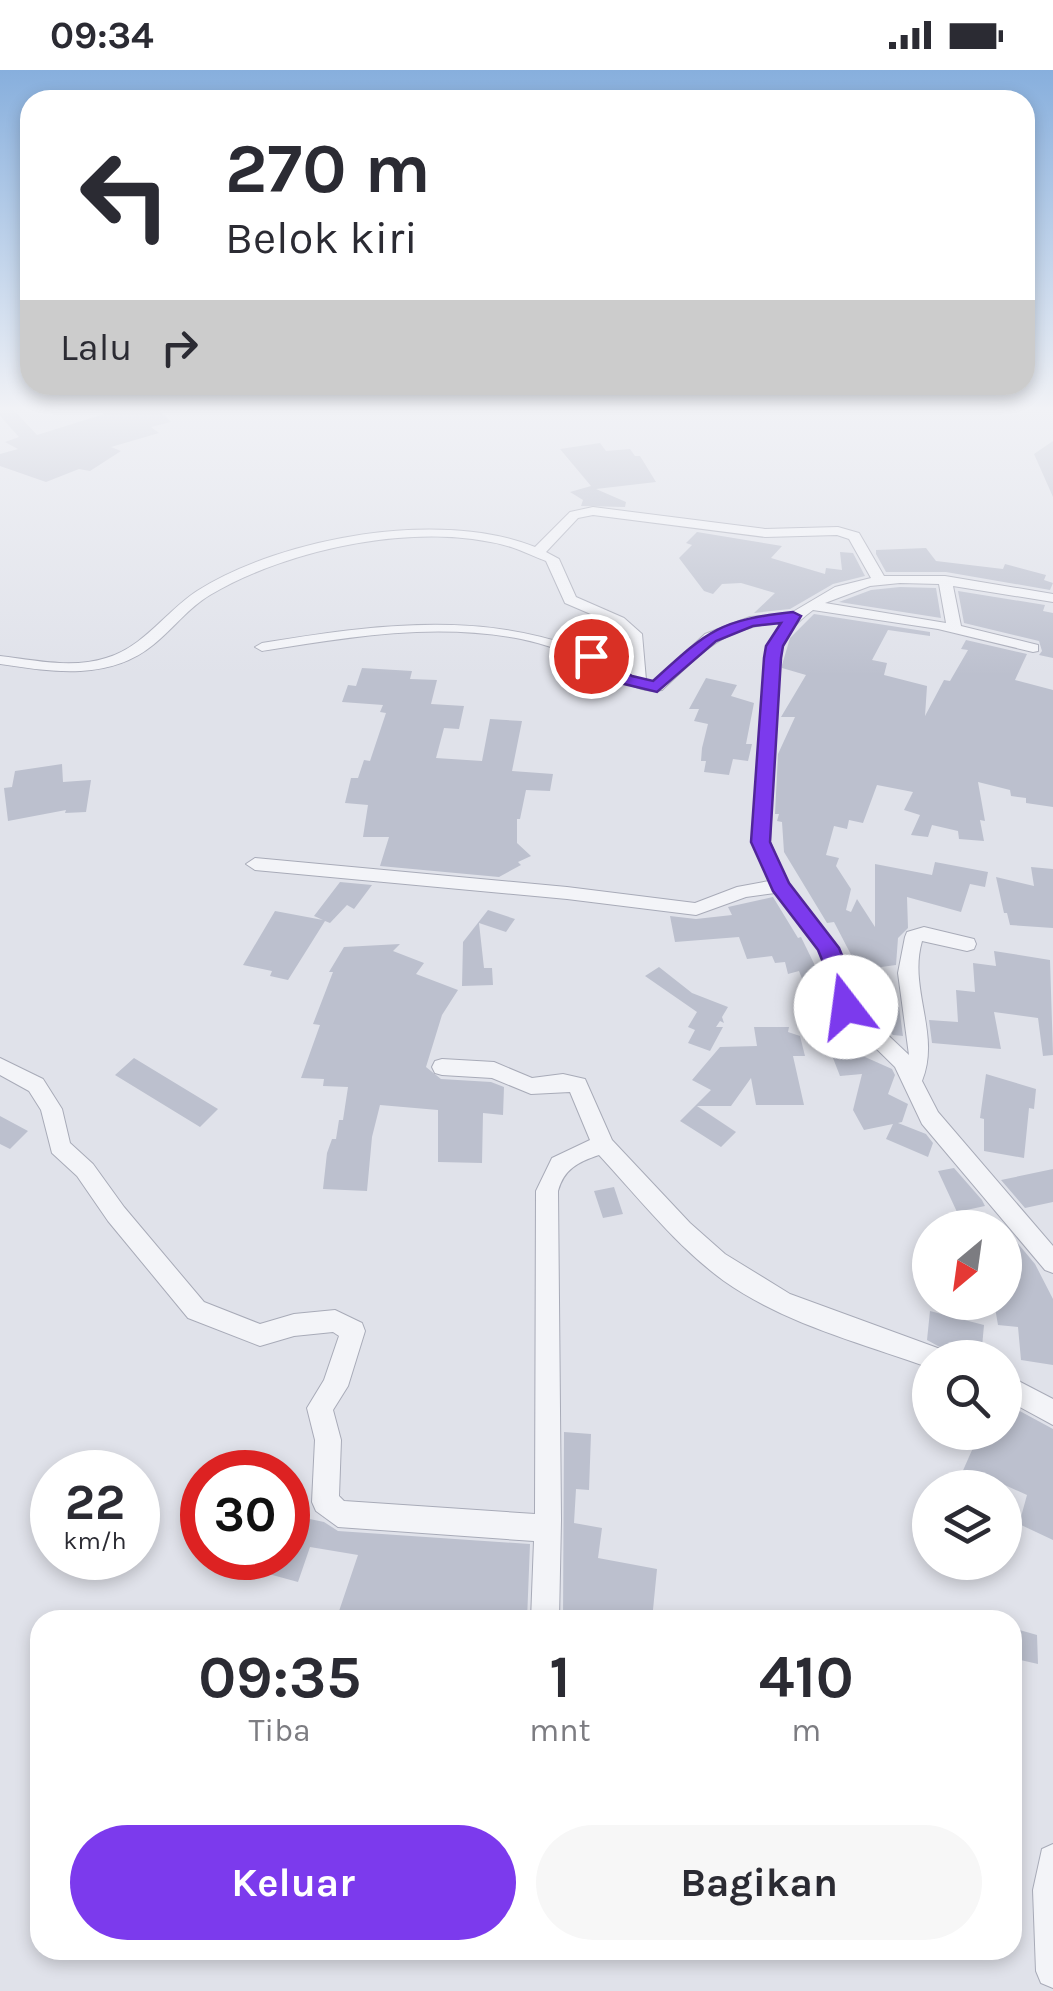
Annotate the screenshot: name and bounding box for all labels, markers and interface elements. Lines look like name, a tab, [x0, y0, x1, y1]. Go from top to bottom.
text: 09:34	[50, 13, 154, 58]
text: 270 m	[225, 128, 431, 210]
icon: left	[60, 130, 190, 260]
text: Belok kiri	[225, 212, 418, 264]
icon: right	[152, 320, 207, 375]
text: Lalu	[60, 325, 132, 370]
pin	[549, 614, 634, 699]
icon: arrive	[564, 629, 619, 684]
position arrow	[794, 955, 898, 1059]
north arrow	[912, 1210, 1022, 1320]
map controls	[912, 1210, 1022, 1580]
button: search	[912, 1340, 1022, 1450]
speed limit sign: 30	[180, 1450, 310, 1580]
button: layers	[912, 1470, 1022, 1580]
text: 22	[65, 1473, 125, 1532]
text: km/h	[63, 1526, 127, 1555]
text: 09:35	[198, 1642, 361, 1712]
text: 1	[549, 1642, 571, 1712]
text: 410	[759, 1642, 854, 1712]
text: Tiba	[249, 1712, 311, 1749]
text: mnt	[529, 1712, 591, 1749]
text: m	[791, 1712, 821, 1749]
button: Keluar	[70, 1825, 516, 1940]
button: Bagikan	[536, 1825, 982, 1940]

